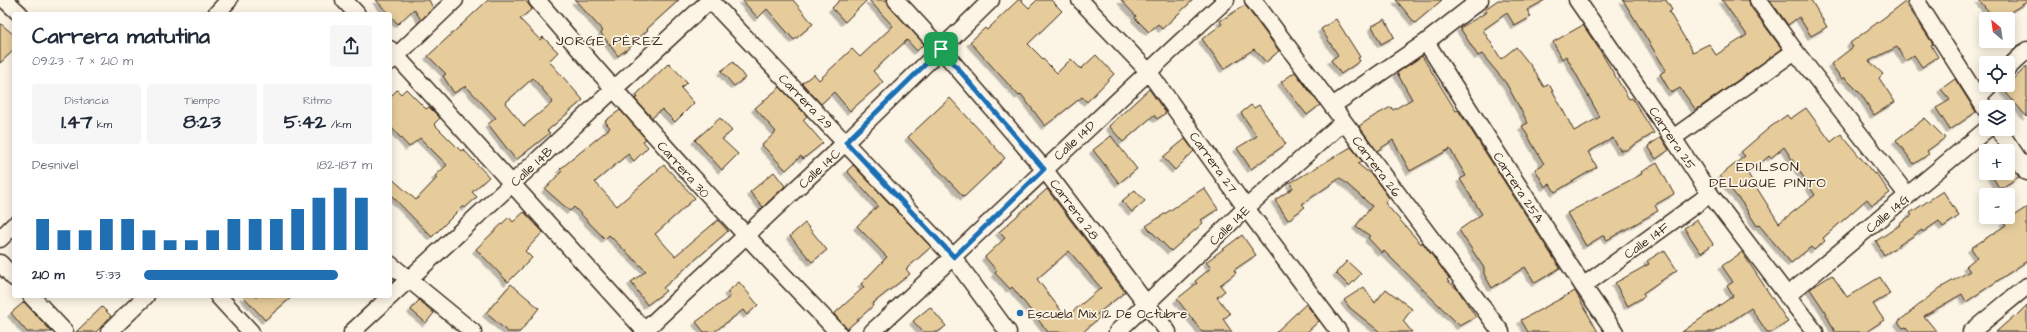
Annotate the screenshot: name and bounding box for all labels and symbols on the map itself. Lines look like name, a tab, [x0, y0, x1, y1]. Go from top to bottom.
north arrow	[1979, 12, 2015, 48]
district label: JORGE PÉREZ	[556, 31, 664, 51]
pin	[924, 32, 958, 66]
street label: Carrera 29	[774, 70, 836, 133]
street label: Carrera 25	[1644, 103, 1700, 174]
street label: Calle 14D	[1050, 116, 1100, 165]
street label: Carrera 27	[1185, 128, 1242, 197]
street label: Carrera 26	[1347, 133, 1405, 201]
street label: Carrera 30	[653, 137, 714, 202]
street label: Calle 14B	[507, 142, 557, 191]
street label: Calle 14C	[795, 144, 845, 193]
street label: Carrera 25A	[1489, 149, 1548, 227]
district label: EDILSON DELUQUE PINTO	[1709, 157, 1827, 193]
street label: Carrera 28	[1045, 175, 1103, 244]
street label: Calle 14G	[1862, 190, 1913, 237]
street label: Calle 14E	[1205, 202, 1254, 250]
street label: Calle 14F	[1620, 218, 1673, 263]
place label: Escuela Mix 12 De Octubre	[1028, 305, 1187, 323]
marker: Escuela Mix 12 De Octubre	[1015, 308, 1025, 318]

